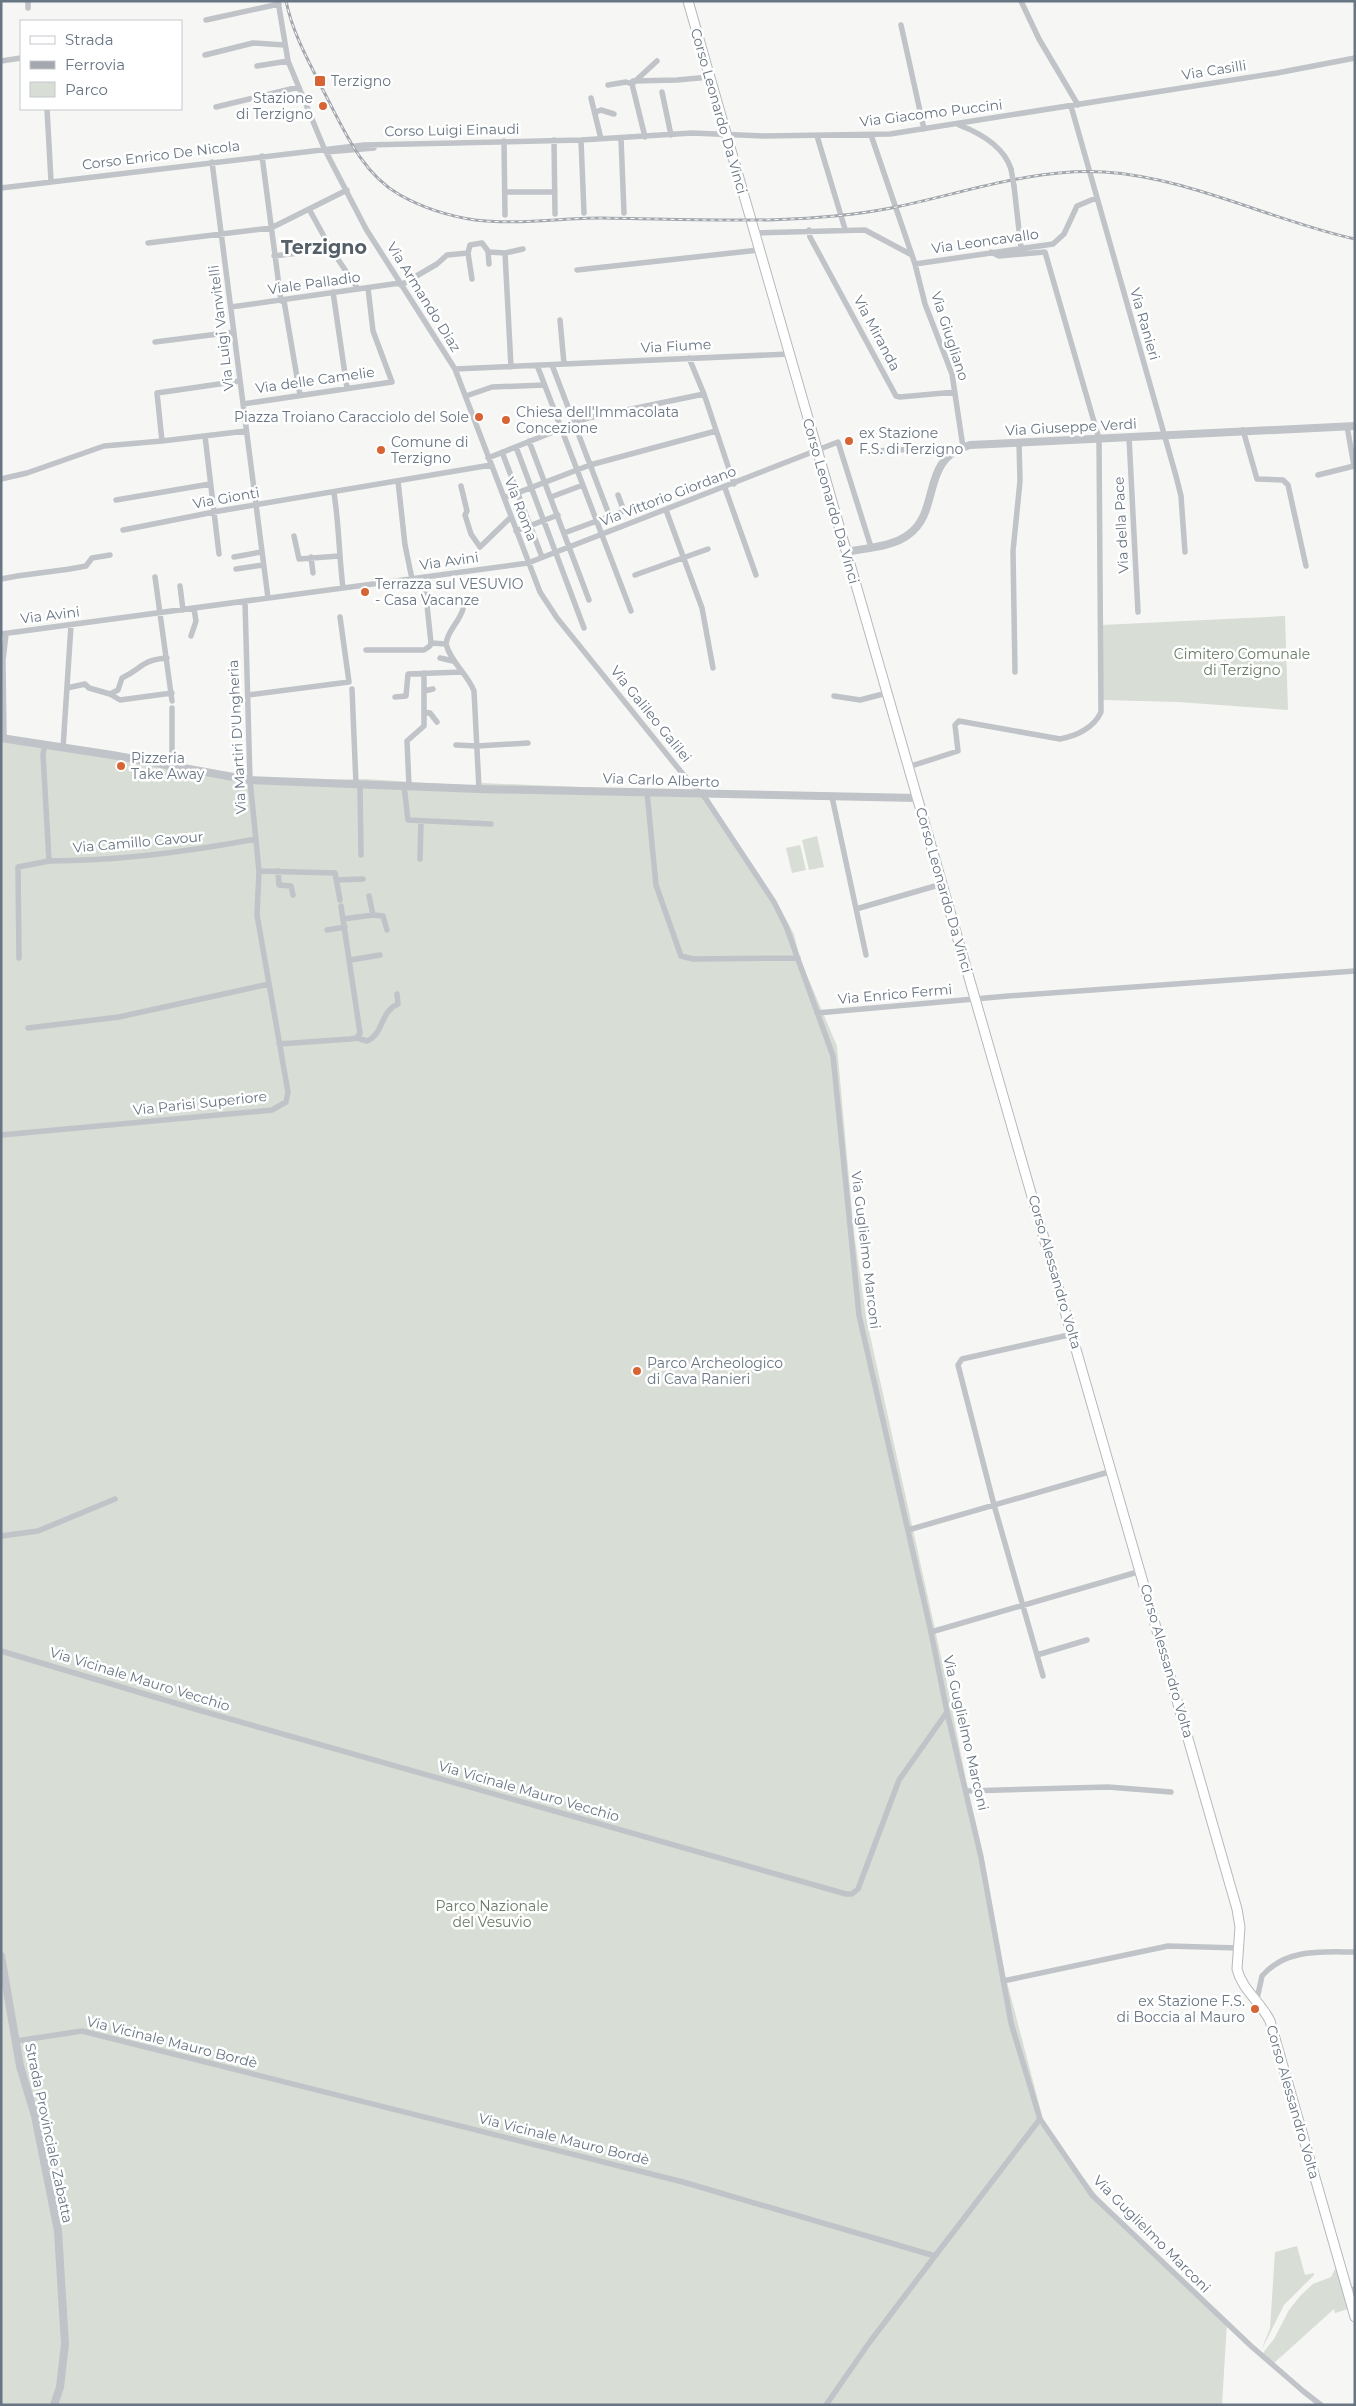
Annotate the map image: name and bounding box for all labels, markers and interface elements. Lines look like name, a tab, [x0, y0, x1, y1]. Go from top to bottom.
legend	[20, 20, 182, 110]
street label: Corso Leonardo Da Vinci	[687, 26, 751, 196]
text: Strada	[65, 30, 114, 49]
text: Ferrovia	[65, 55, 125, 74]
street label: Via Casilli	[1180, 56, 1248, 84]
place label: Terzigno	[331, 72, 391, 90]
marker: Terzigno	[313, 74, 327, 88]
text: Parco	[65, 80, 108, 99]
place label: Stazione di Terzigno	[236, 89, 313, 123]
street label: Via Giacomo Puccini	[858, 95, 1004, 131]
marker: Stazione di Terzigno	[317, 100, 329, 112]
street label: Corso Luigi Einaudi	[384, 120, 520, 140]
street label: Corso Enrico De Nicola	[81, 136, 241, 174]
street label: Via Leoncavallo	[930, 225, 1040, 257]
district label: Terzigno	[281, 236, 367, 259]
street label: Via Armando Diaz	[383, 239, 465, 355]
street label: Via Luigi Vanvitelli	[204, 264, 238, 392]
street label: Viale Palladio	[267, 268, 362, 298]
street label: Via Ranieri	[1126, 286, 1164, 362]
street label: Via Giugliano	[927, 289, 973, 383]
street label: Via Miranda	[850, 292, 904, 374]
street label: Via Fiume	[640, 335, 712, 357]
street label: Via delle Camelie	[254, 363, 376, 397]
place label: Chiesa dell'Immacolata Concezione	[516, 403, 679, 437]
place label: Piazza Troiano Caracciolo del Sole	[234, 408, 469, 426]
marker: Piazza Troiano Caracciolo del Sole	[473, 411, 485, 423]
marker: Chiesa dell'Immacolata Concezione	[500, 414, 512, 426]
street label: Via Giuseppe Verdi	[1005, 415, 1137, 439]
street label: Corso Leonardo Da Vinci	[799, 416, 863, 586]
place label: ex Stazione F.S. di Terzigno	[859, 424, 964, 458]
place label: Comune di Terzigno	[391, 433, 469, 467]
marker: ex Stazione F.S. di Terzigno	[843, 435, 855, 447]
marker: Comune di Terzigno	[375, 444, 387, 456]
street label: Via Vittorio Giordano	[597, 462, 739, 530]
street label: Via Roma	[501, 474, 541, 544]
street label: Via della Pace	[1109, 476, 1133, 574]
street label: Via Gionti	[191, 483, 261, 513]
street label: Via Avini	[418, 548, 480, 574]
place label: Terrazza sul VESUVIO - Casa Vacanze	[375, 575, 524, 609]
marker: Terrazza sul VESUVIO - Casa Vacanze	[359, 586, 371, 598]
street label: Via Avini	[19, 602, 81, 628]
park label: Cimitero Comunale di Terzigno	[1174, 645, 1310, 679]
street label: Via Martiri D'Ungheria	[224, 659, 250, 815]
street label: Via Galileo Galilei	[607, 662, 695, 766]
place label: Pizzeria Take Away	[131, 749, 205, 783]
marker: Pizzeria Take Away	[115, 760, 127, 772]
street label: Via Carlo Alberto	[602, 769, 720, 791]
street label: Corso Leonardo Da Vinci	[912, 805, 976, 975]
street label: Via Camillo Cavour	[72, 827, 204, 857]
street label: Via Enrico Fermi	[837, 980, 953, 1008]
street label: Via Parisi Superiore	[132, 1087, 268, 1119]
street label: Via Guglielmo Marconi	[847, 1170, 885, 1330]
street label: Corso Alessandro Volta	[1024, 1193, 1086, 1351]
place label: Parco Archeologico di Cava Ranieri	[647, 1354, 783, 1388]
marker: Parco Archeologico di Cava Ranieri	[631, 1365, 643, 1377]
street label: Corso Alessandro Volta	[1136, 1582, 1198, 1740]
street label: Via Vicinale Mauro Vecchio	[48, 1643, 233, 1715]
street label: Via Guglielmo Marconi	[939, 1654, 993, 1812]
street label: Via Vicinale Mauro Vecchio	[436, 1756, 622, 1826]
park label: Parco Nazionale del Vesuvio	[435, 1897, 549, 1931]
place label: ex Stazione F.S. di Boccia al Mauro	[1117, 1992, 1245, 2026]
marker: ex Stazione F.S. di Boccia al Mauro	[1249, 2003, 1261, 2015]
street label: Via Vicinale Mauro Bordè	[85, 2012, 259, 2072]
street label: Corso Alessandro Volta	[1262, 2023, 1324, 2181]
street label: Strada Provinciale Zabatta	[21, 2041, 77, 2225]
street label: Via Vicinale Mauro Bordè	[477, 2109, 651, 2169]
street label: Via Guglielmo Marconi	[1089, 2171, 1215, 2297]

